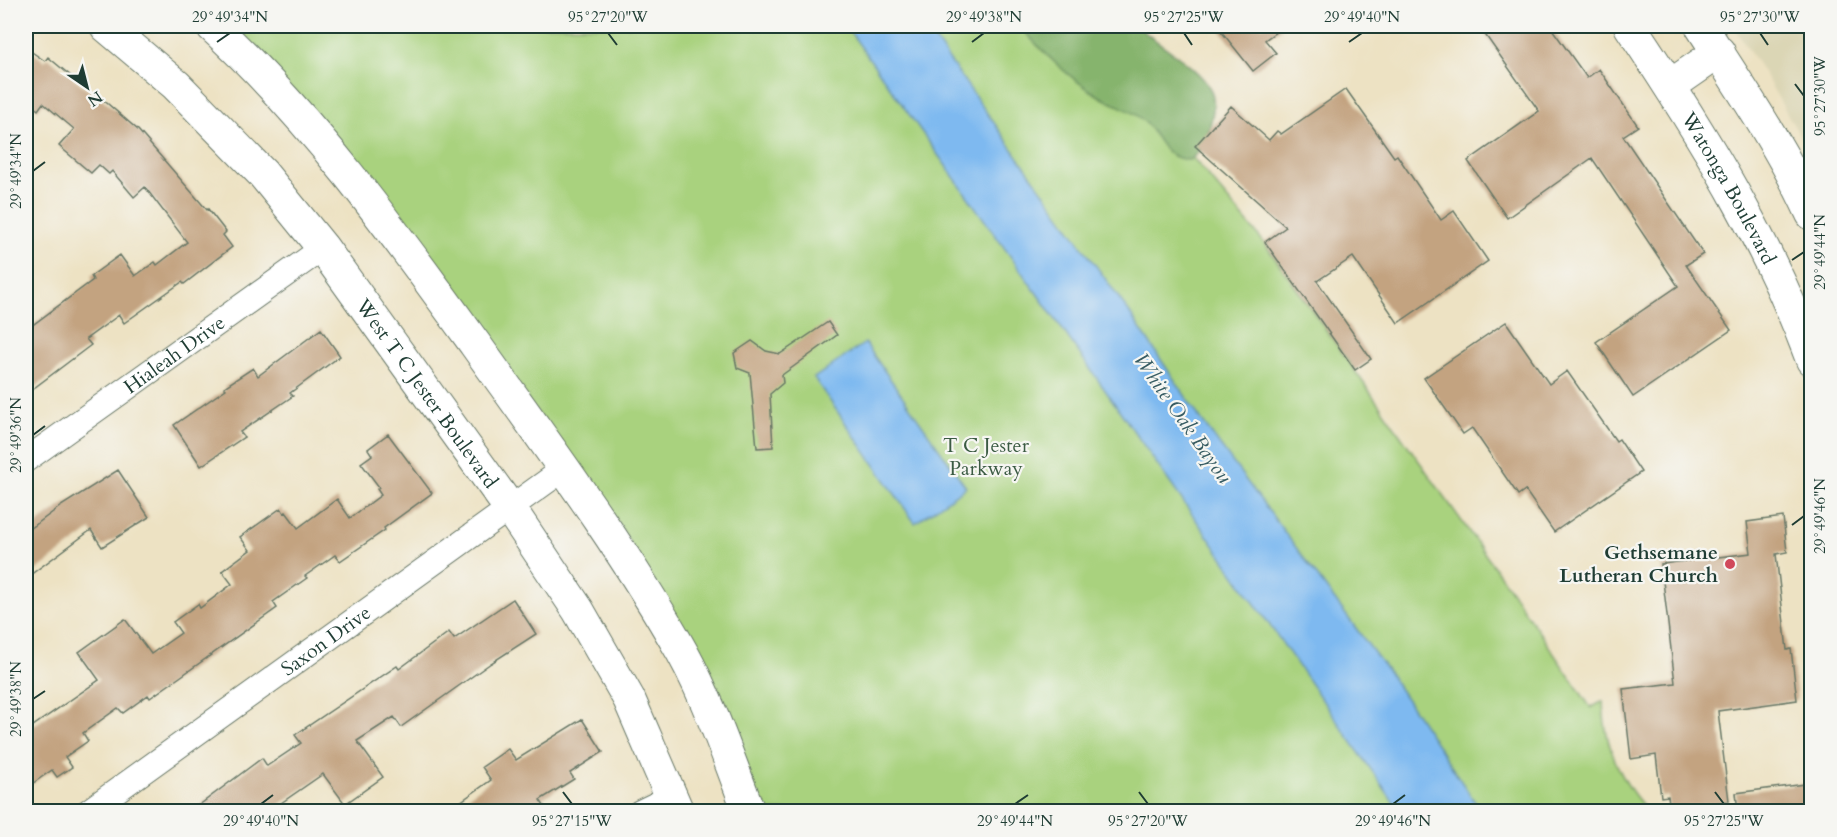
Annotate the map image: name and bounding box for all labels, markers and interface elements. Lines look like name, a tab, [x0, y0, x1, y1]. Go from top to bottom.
text: 29°49'34"N	[192, 7, 268, 27]
text: 95°27'20"W	[568, 7, 648, 27]
text: 29°49'38"N	[946, 7, 1022, 27]
text: 95°27'25"W	[1144, 7, 1224, 27]
text: 29°49'40"N	[1324, 7, 1400, 27]
text: 95°27'30"W	[1720, 7, 1800, 27]
text: 95°27'30"W	[1810, 56, 1830, 136]
north arrow	[57, 57, 117, 117]
text: N	[83, 85, 107, 112]
street label: Watonga Boulevard	[1674, 106, 1782, 269]
text: 29°49'34"N	[6, 133, 26, 209]
text: 29°49'44"N	[1810, 214, 1830, 290]
street label: West T C Jester Boulevard	[349, 292, 504, 494]
street label: Hialeah Drive	[118, 309, 231, 400]
water label: White Oak Bayou	[1127, 347, 1239, 490]
text: 29°49'36"N	[6, 397, 26, 473]
park label: T C Jester Parkway	[943, 432, 1030, 482]
text: 29°49'46"N	[1810, 478, 1830, 554]
place label: Gethsemane Lutheran Church	[1559, 539, 1719, 589]
marker: Gethsemane Lutheran Church	[1723, 557, 1737, 571]
street label: Saxon Drive	[276, 599, 376, 682]
text: 29°49'38"N	[6, 661, 26, 737]
text: 29°49'40"N	[223, 811, 299, 831]
text: 95°27'15"W	[532, 811, 612, 831]
text: 29°49'44"N	[977, 811, 1053, 831]
text: 95°27'20"W	[1108, 811, 1188, 831]
text: 29°49'46"N	[1355, 811, 1431, 831]
text: 95°27'25"W	[1684, 811, 1764, 831]

